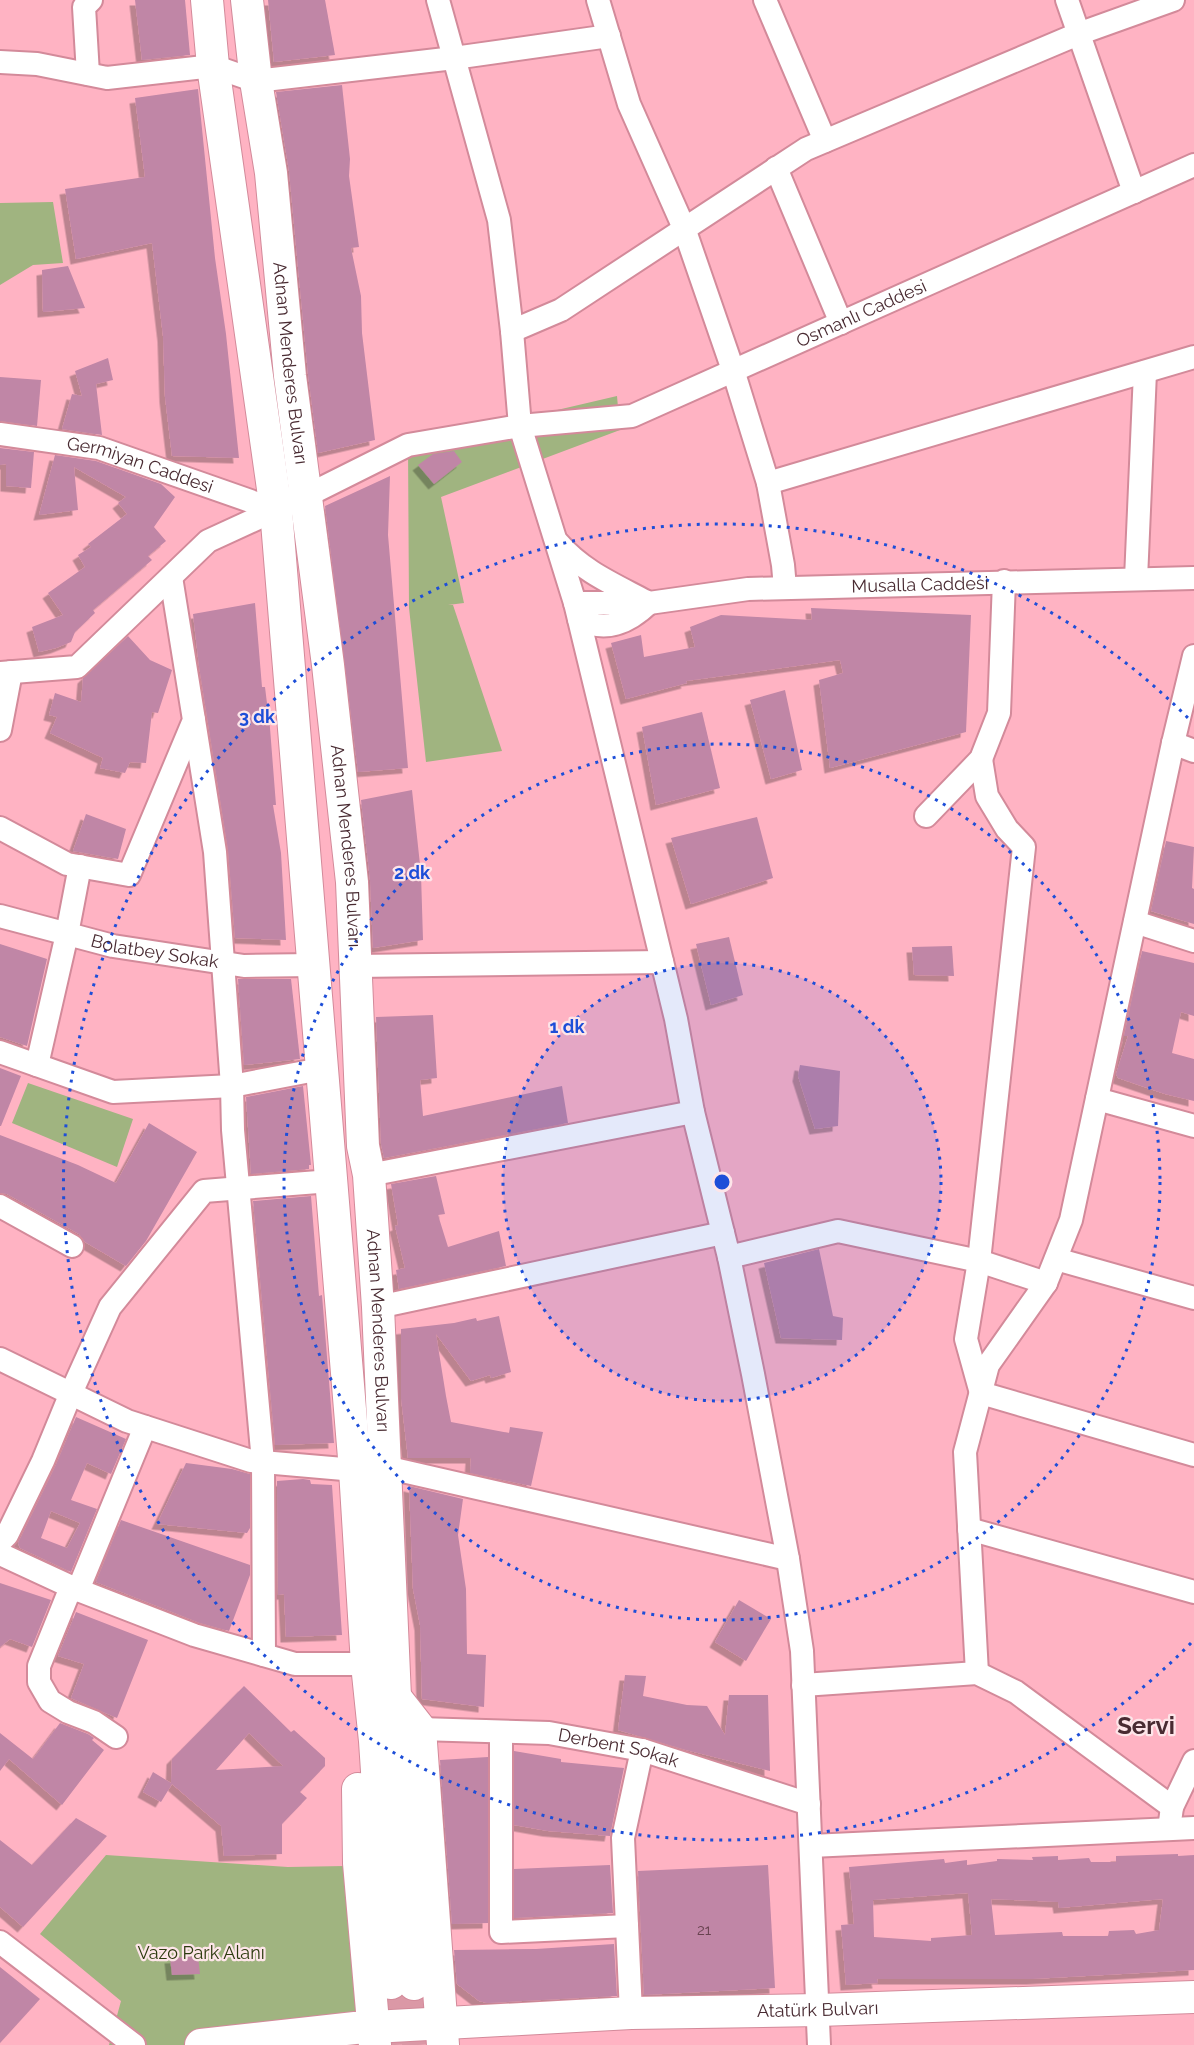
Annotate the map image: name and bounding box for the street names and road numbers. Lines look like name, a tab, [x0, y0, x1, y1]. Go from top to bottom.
street label: Adnan Menderes Bulvarı	[269, 261, 313, 466]
street label: Osmanlı Caddesi	[793, 275, 929, 351]
street label: Germiyan Caddesi	[66, 433, 216, 497]
street label: Musalla Caddesi	[851, 572, 989, 596]
street label: Adnan Menderes Bulvarı	[327, 743, 366, 948]
street label: Bolatbey Sokak	[89, 930, 221, 972]
street label: Adnan Menderes Bulvarı	[363, 1228, 394, 1433]
street label: Derbent Sokak	[556, 1724, 682, 1771]
street label: Atatürk Bulvarı	[757, 1997, 879, 2021]

